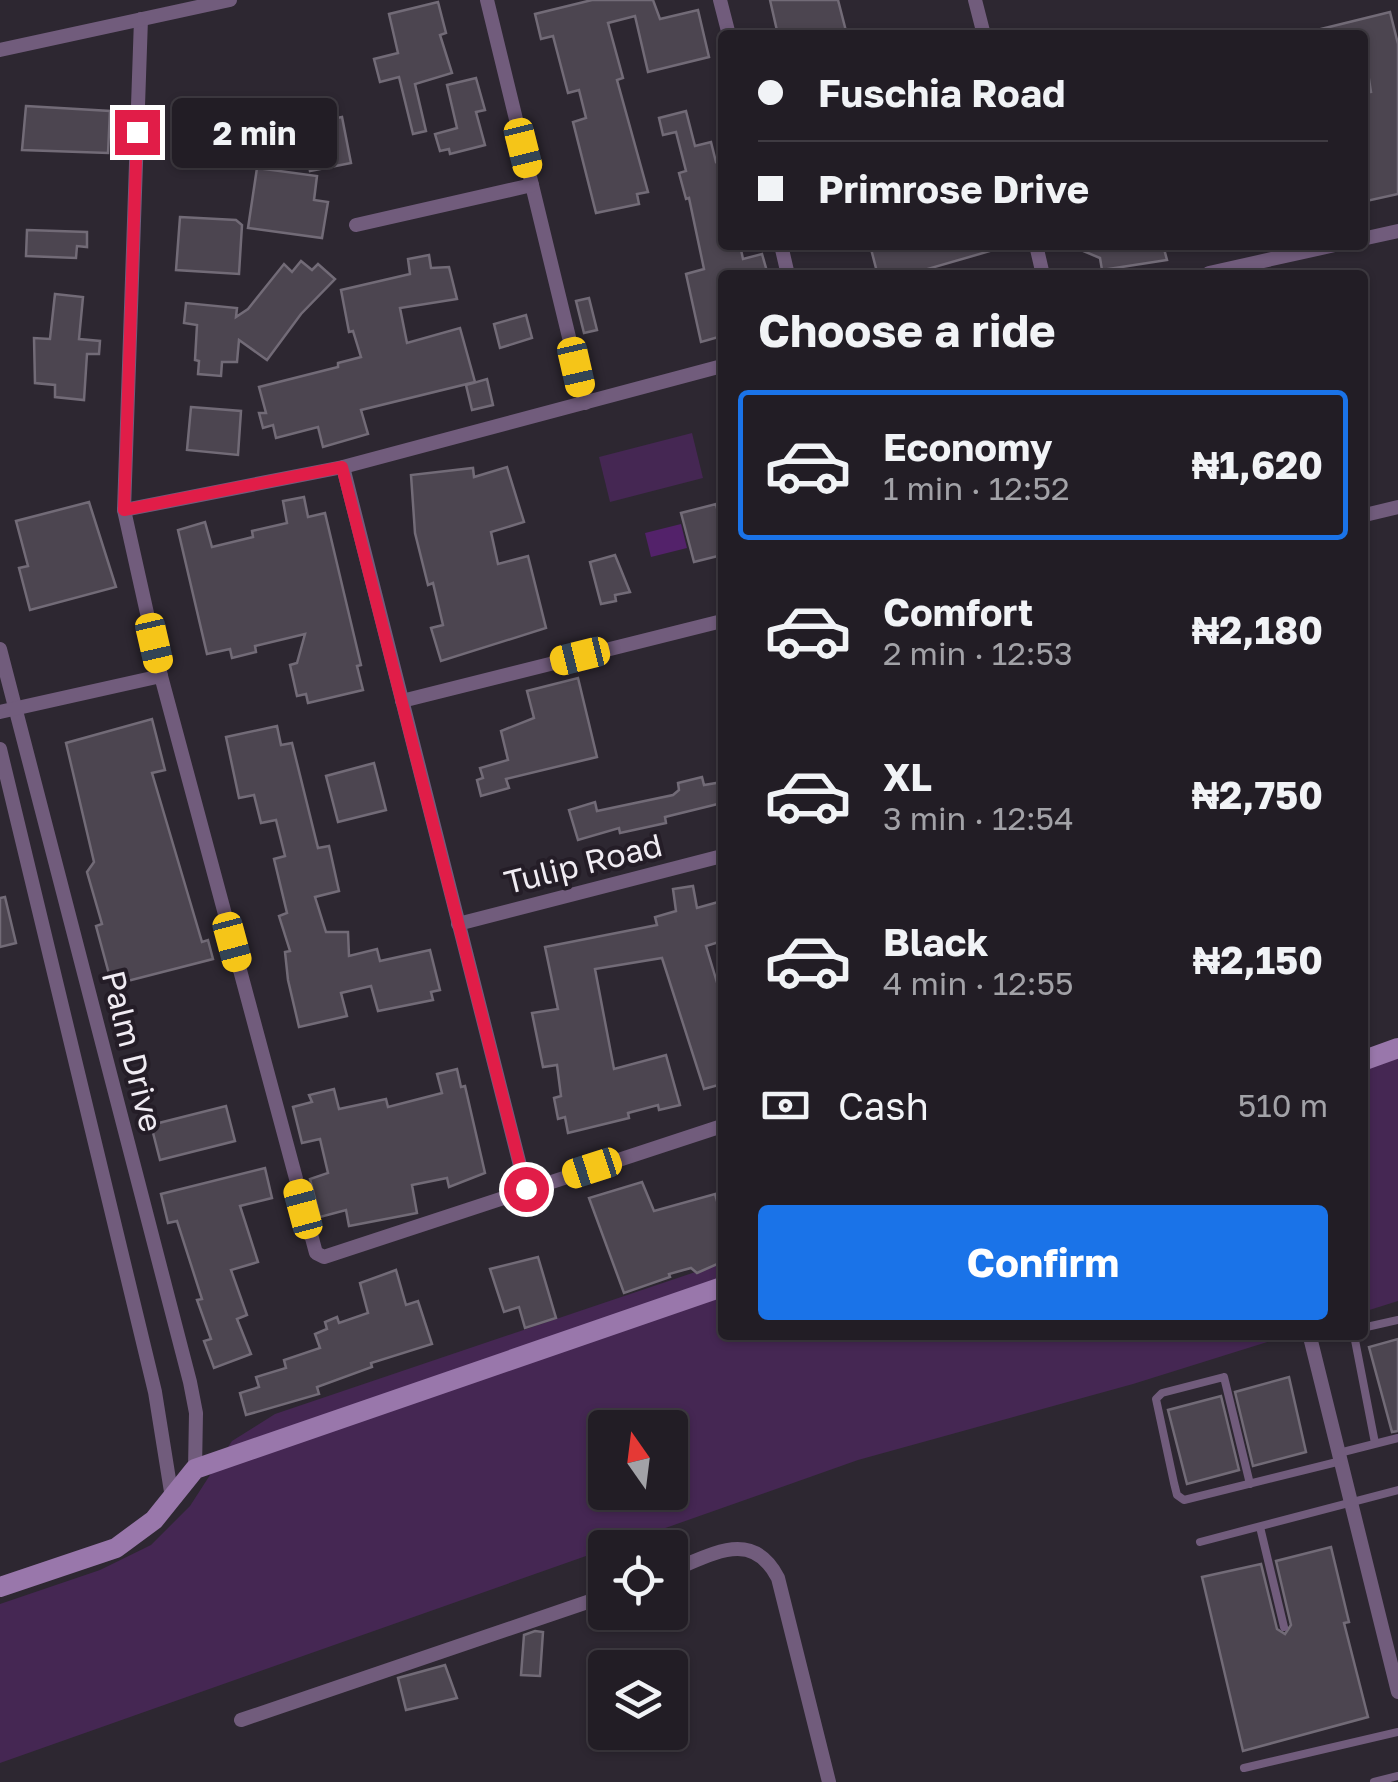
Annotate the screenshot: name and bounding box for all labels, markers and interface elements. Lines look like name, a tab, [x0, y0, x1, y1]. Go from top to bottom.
text: Fuschia Road	[818, 70, 1065, 115]
callout: 2 min	[172, 97, 337, 167]
route end	[115, 110, 160, 155]
text: 2 min	[213, 114, 296, 152]
car	[501, 115, 545, 181]
text: Primrose Drive	[818, 166, 1089, 211]
text: Choose a ride	[758, 303, 1056, 357]
car	[555, 334, 597, 400]
icon: car	[763, 420, 853, 510]
text: Economy	[883, 424, 1052, 469]
text: ₦1,620	[1192, 442, 1323, 487]
text: 1 min · 12:52	[883, 469, 1070, 507]
icon: car	[763, 585, 853, 675]
text: Comfort	[883, 589, 1033, 634]
text: ₦2,180	[1192, 607, 1323, 652]
car	[133, 610, 175, 676]
car	[547, 634, 613, 678]
text: 2 min · 12:53	[883, 634, 1073, 672]
icon: car	[763, 750, 853, 840]
text: XL	[883, 754, 932, 799]
text: ₦2,750	[1192, 772, 1323, 817]
text: 3 min · 12:54	[883, 799, 1074, 837]
street label: Tulip Road	[500, 825, 666, 901]
car	[210, 909, 254, 975]
icon: car	[763, 915, 853, 1005]
text: Black	[883, 919, 988, 964]
text: ₦2,150	[1193, 937, 1323, 982]
text: 4 min · 12:55	[883, 964, 1074, 1002]
street label: Palm Drive	[95, 967, 171, 1135]
icon: cash	[758, 1078, 813, 1133]
text: Cash	[838, 1083, 929, 1128]
text: 510 m	[1238, 1086, 1328, 1124]
car	[559, 1144, 625, 1192]
route start	[504, 1167, 549, 1212]
car	[281, 1176, 325, 1242]
button: Confirm	[758, 1205, 1328, 1320]
north arrow	[588, 1410, 688, 1510]
map controls	[588, 1410, 688, 1750]
button: locate	[588, 1530, 688, 1630]
button: layers	[588, 1650, 688, 1750]

